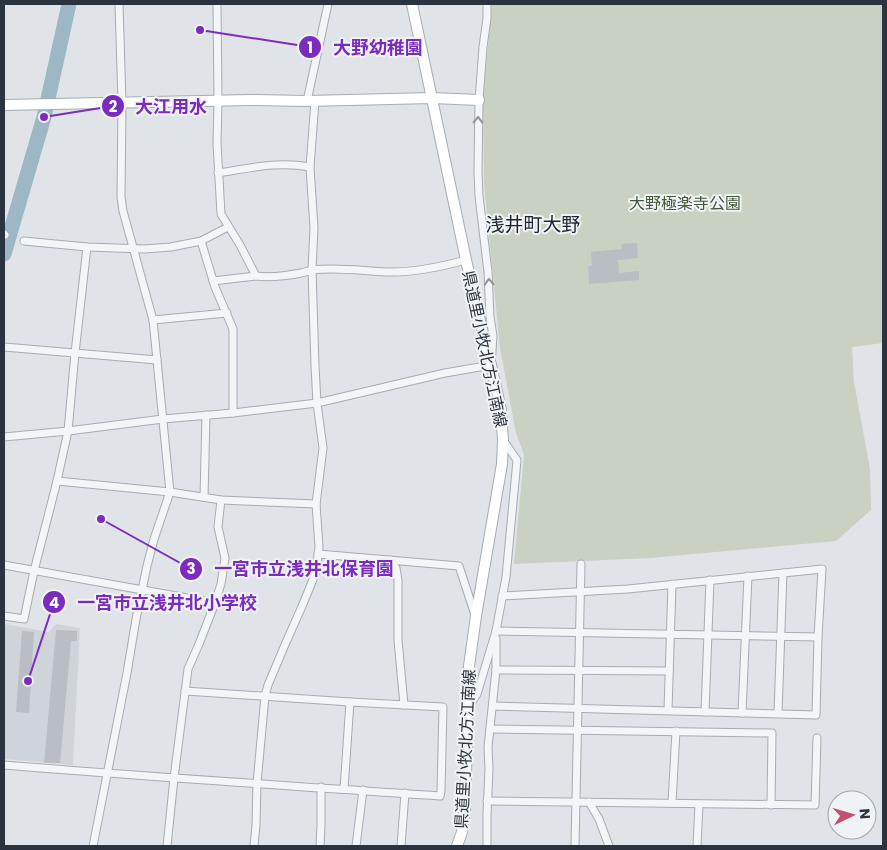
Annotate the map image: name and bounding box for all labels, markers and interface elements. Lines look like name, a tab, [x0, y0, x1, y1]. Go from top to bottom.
callout: 大野幼稚園	[298, 31, 433, 64]
text: 大野幼稚園	[333, 35, 423, 60]
text: 1	[307, 37, 313, 58]
callout: 大江用水	[100, 90, 217, 123]
text: 大江用水	[135, 94, 207, 119]
text: 2	[109, 96, 118, 117]
one-way arrow	[473, 115, 483, 123]
park label: 大野極楽寺公園	[629, 192, 741, 215]
district label: 浅井町大野	[485, 211, 581, 238]
street label: 県道里小牧北方江南線	[457, 268, 512, 430]
one-way arrow	[483, 277, 494, 285]
callout: 一宮市立浅井北保育園	[179, 553, 404, 586]
text: 一宮市立浅井北保育園	[214, 556, 394, 581]
text: 3	[186, 558, 196, 579]
callout: 一宮市立浅井北小学校	[42, 586, 267, 619]
text: 一宮市立浅井北小学校	[77, 590, 257, 615]
text: 4	[49, 592, 59, 613]
street label: 県道里小牧北方江南線	[450, 669, 481, 830]
north arrow	[827, 790, 877, 840]
text: N	[855, 808, 875, 820]

